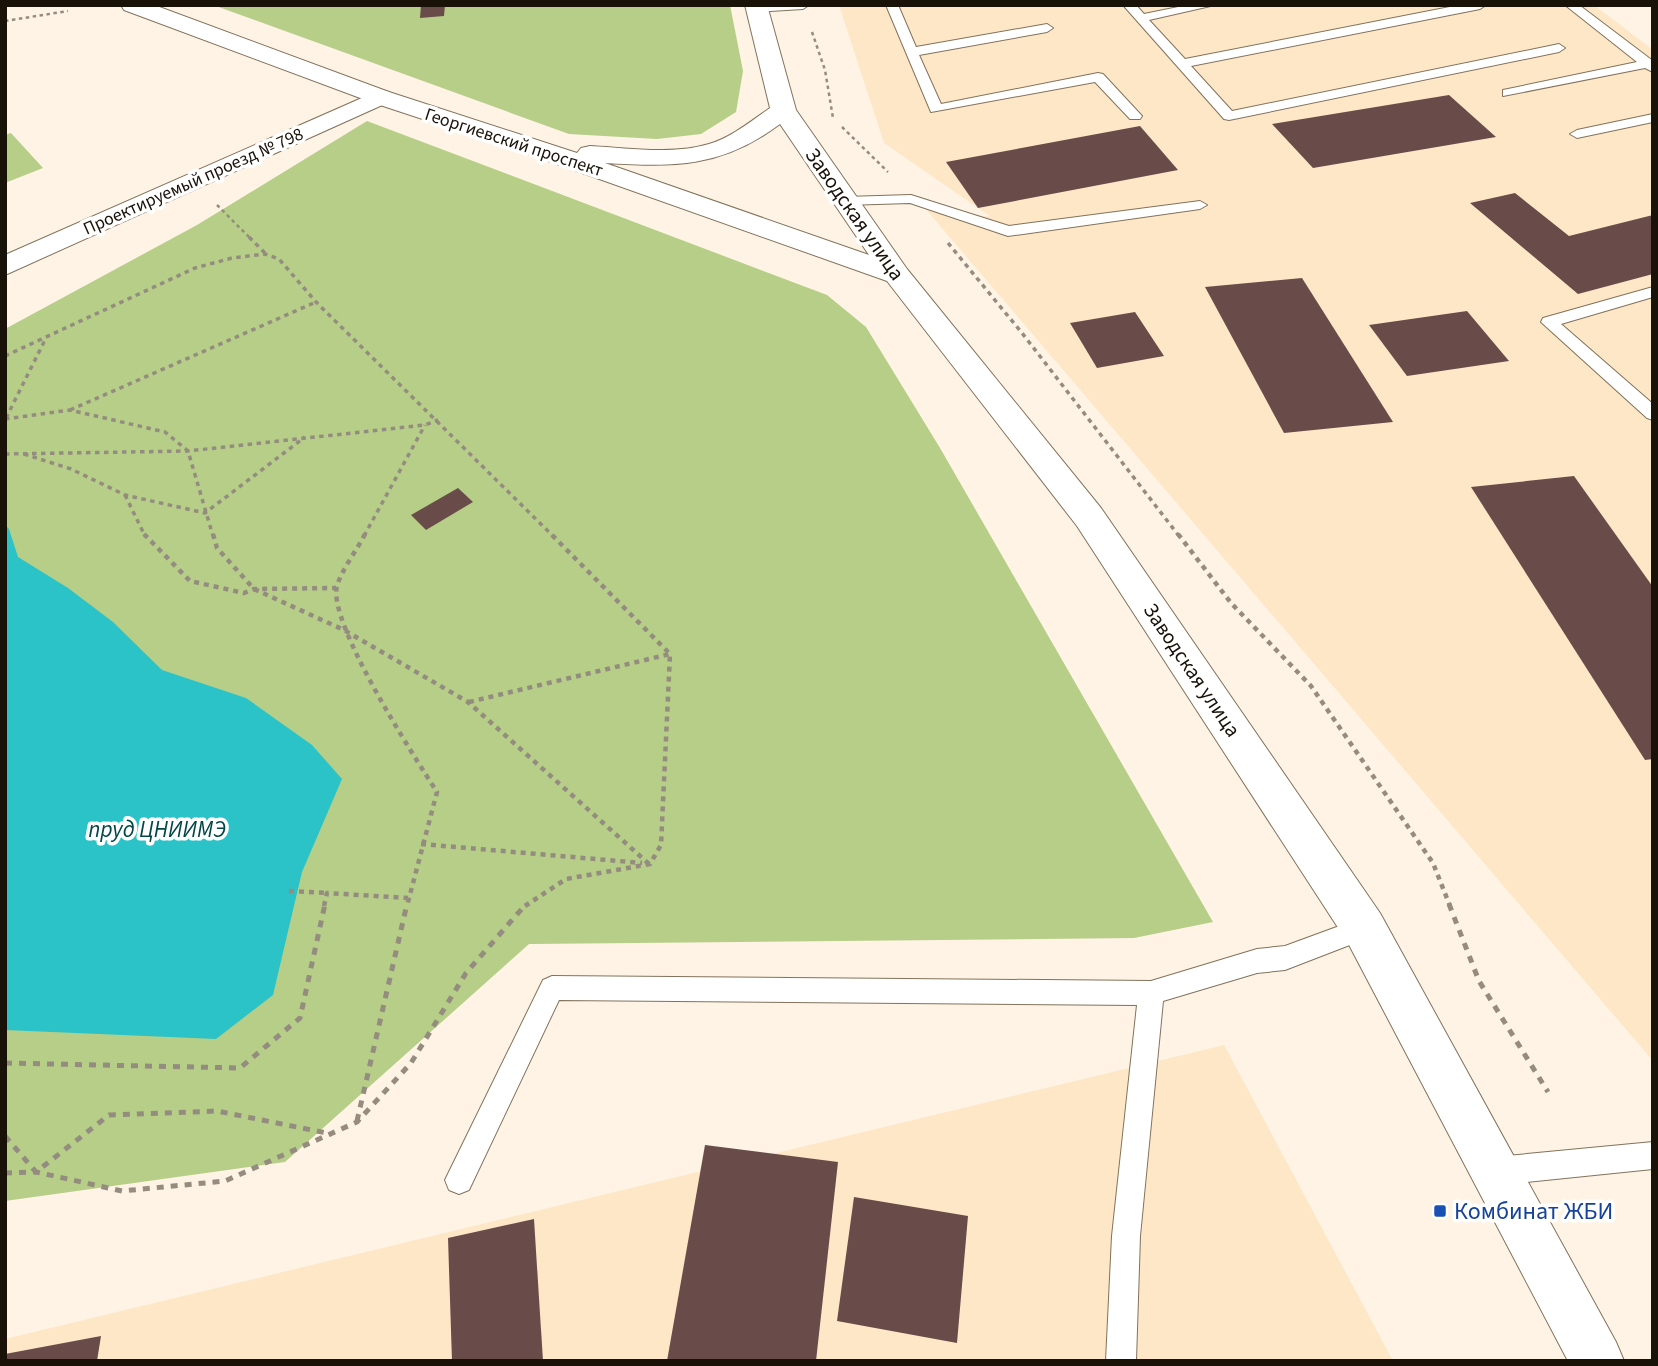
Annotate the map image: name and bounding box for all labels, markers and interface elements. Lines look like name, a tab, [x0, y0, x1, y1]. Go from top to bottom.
street label: Георгиевский проспект	[421, 102, 606, 183]
street label: Проектируемый проезд № 798	[79, 122, 307, 241]
street label: Заводская улица	[798, 142, 912, 286]
street label: Заводская улица	[1136, 597, 1248, 743]
water label: пруд ЦНИИМЭ	[88, 813, 226, 846]
place label: Комбинат ЖБИ	[1454, 1194, 1613, 1229]
marker: Комбинат ЖБИ	[1432, 1203, 1448, 1219]

